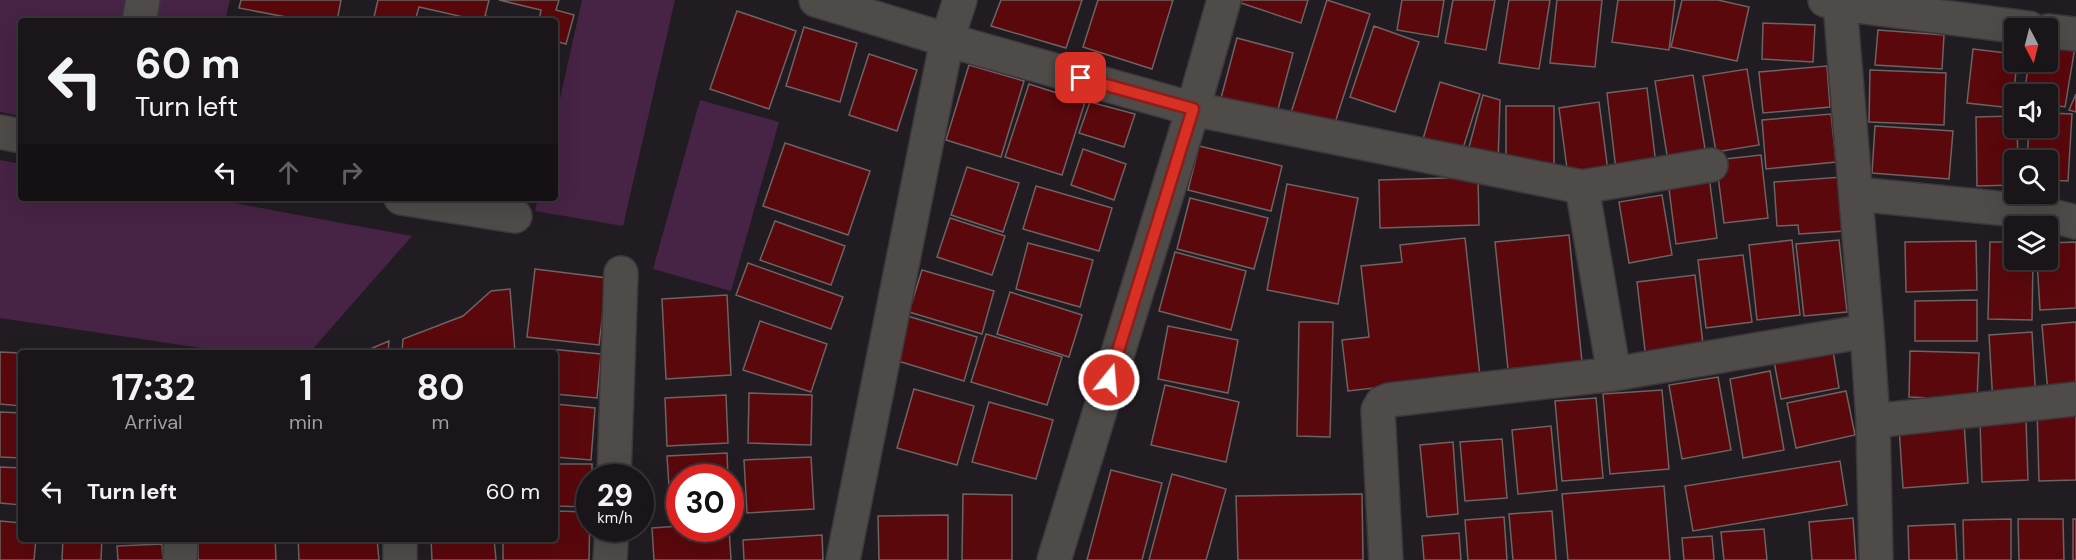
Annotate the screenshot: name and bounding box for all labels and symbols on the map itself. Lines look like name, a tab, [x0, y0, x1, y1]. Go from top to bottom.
north arrow	[2004, 18, 2058, 72]
pin	[1055, 52, 1106, 103]
position arrow	[1077, 348, 1141, 412]
speed limit sign: 30	[666, 464, 744, 542]

